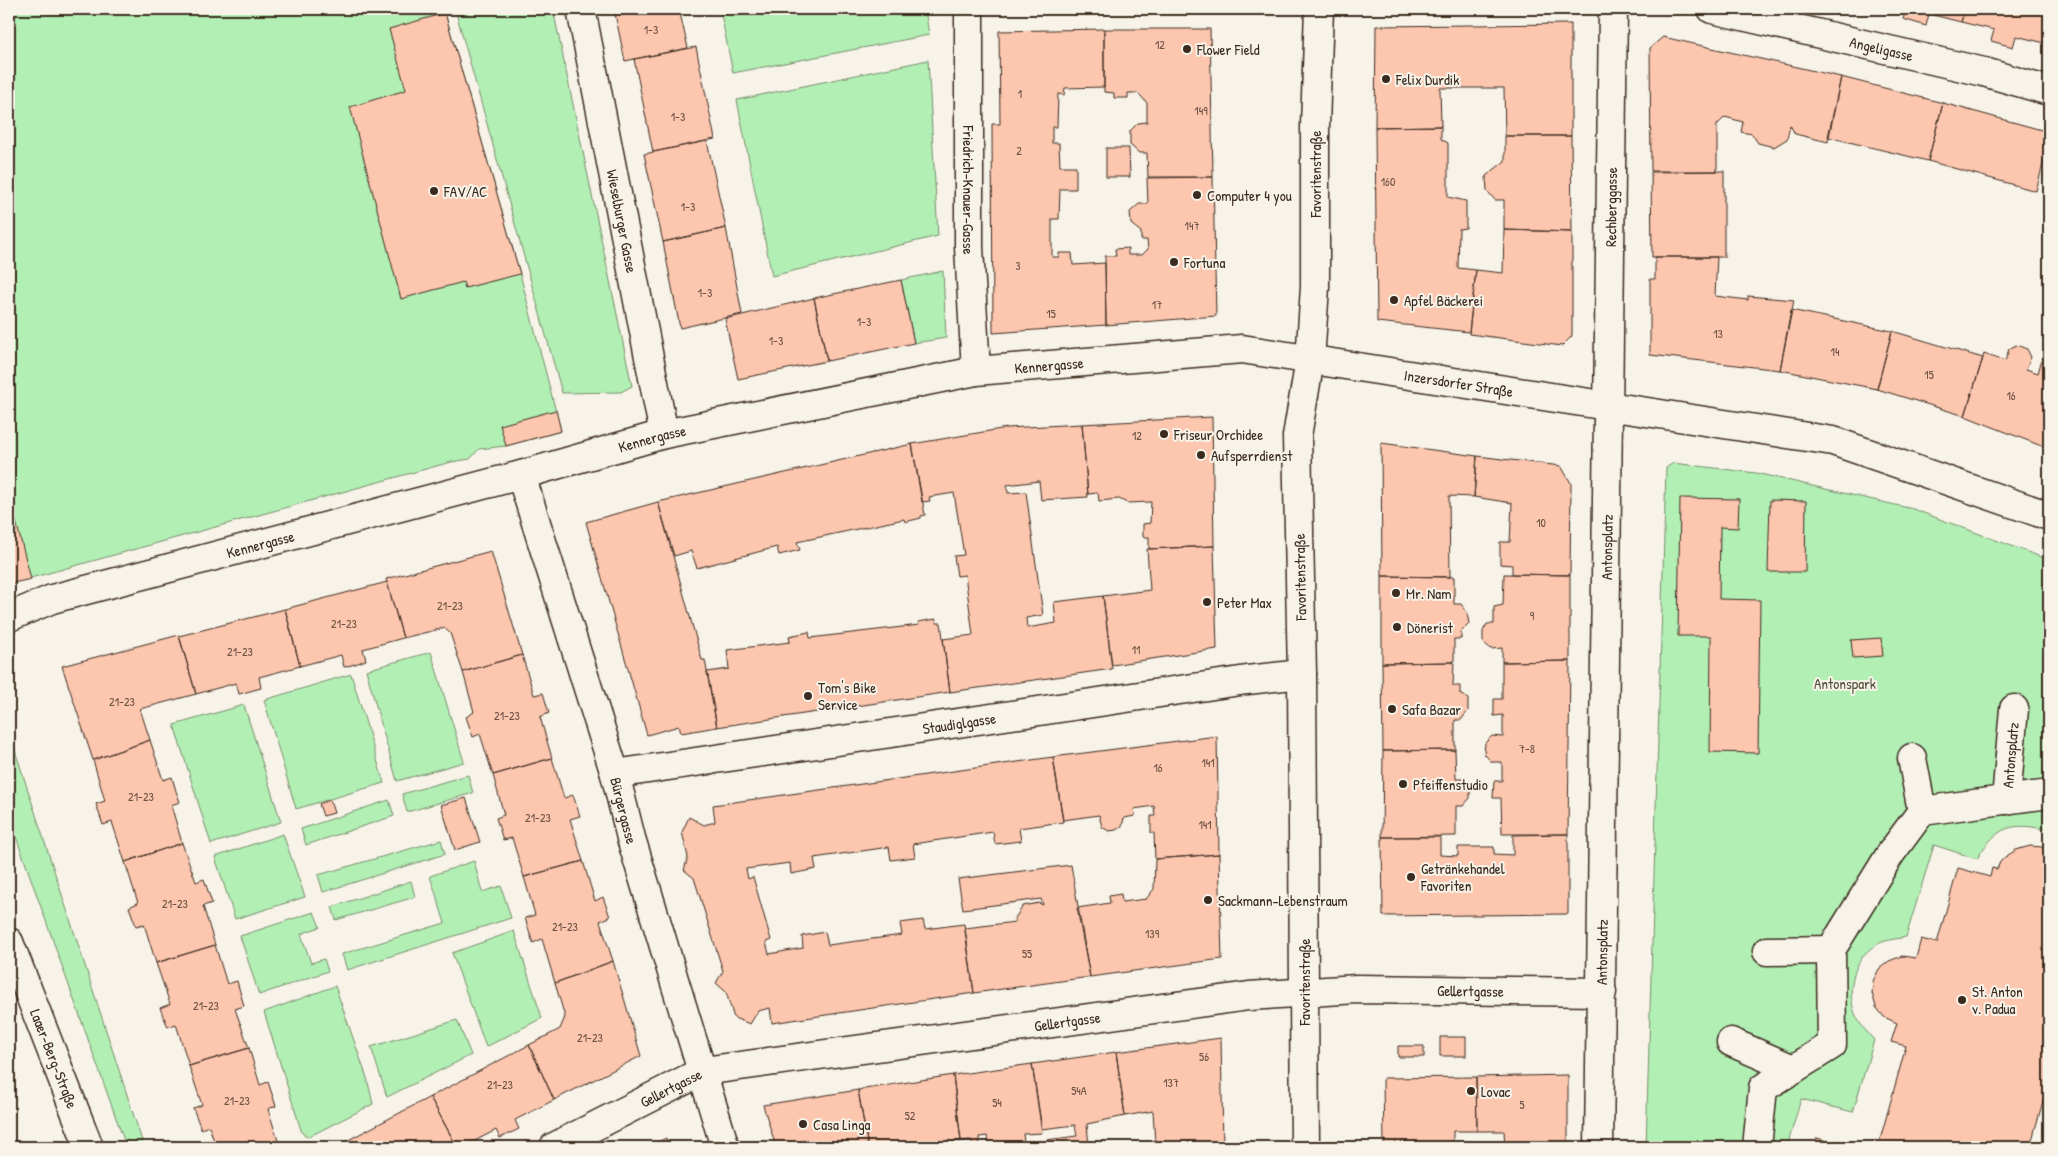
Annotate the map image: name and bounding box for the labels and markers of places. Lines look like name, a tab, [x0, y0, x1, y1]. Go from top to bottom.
place label: Flower Field	[1196, 39, 1260, 60]
marker: Flower Field	[1181, 43, 1193, 55]
place label: Felix Durdik	[1395, 69, 1459, 90]
marker: Felix Durdik	[1380, 73, 1392, 85]
place label: FAV/AC	[443, 181, 487, 202]
marker: FAV/AC	[428, 185, 440, 197]
place label: Computer 4 you	[1207, 185, 1292, 206]
marker: Computer 4 you	[1191, 189, 1203, 201]
place label: Fortuna	[1183, 252, 1225, 273]
marker: Fortuna	[1168, 256, 1180, 268]
place label: Apfel Bäckerei	[1404, 290, 1483, 311]
marker: Apfel Bäckerei	[1388, 294, 1400, 306]
place label: Friseur Orchidee	[1173, 424, 1263, 445]
marker: Friseur Orchidee	[1158, 428, 1170, 440]
place label: Aufsperrdienst	[1211, 445, 1293, 466]
marker: Aufsperrdienst	[1195, 449, 1207, 461]
place label: Mr. Nam	[1406, 583, 1451, 604]
marker: Mr. Nam	[1390, 587, 1402, 599]
place label: Peter Max	[1217, 592, 1272, 613]
marker: Peter Max	[1201, 596, 1213, 608]
place label: Dönerist	[1407, 617, 1454, 638]
marker: Dönerist	[1391, 621, 1403, 633]
place label: Tom's Bike Service	[818, 677, 876, 715]
marker: Tom's Bike Service	[802, 690, 814, 702]
place label: Safa Bazar	[1402, 699, 1461, 720]
marker: Safa Bazar	[1386, 703, 1398, 715]
place label: Pfeiffenstudio	[1413, 774, 1488, 795]
marker: Pfeiffenstudio	[1397, 778, 1409, 790]
place label: Getränkehandel Favoriten	[1420, 858, 1505, 896]
marker: Getränkehandel Favoriten	[1405, 871, 1417, 883]
place label: Sackmann-Lebenstraum	[1218, 890, 1348, 911]
marker: Sackmann-Lebenstraum	[1202, 894, 1214, 906]
place label: St. Anton v. Padua	[1972, 981, 2023, 1019]
marker: St. Anton v. Padua	[1956, 994, 1968, 1006]
place label: Lovac	[1481, 1081, 1511, 1102]
marker: Lovac	[1465, 1085, 1477, 1097]
place label: Casa Linga	[813, 1114, 871, 1135]
marker: Casa Linga	[797, 1118, 809, 1130]

